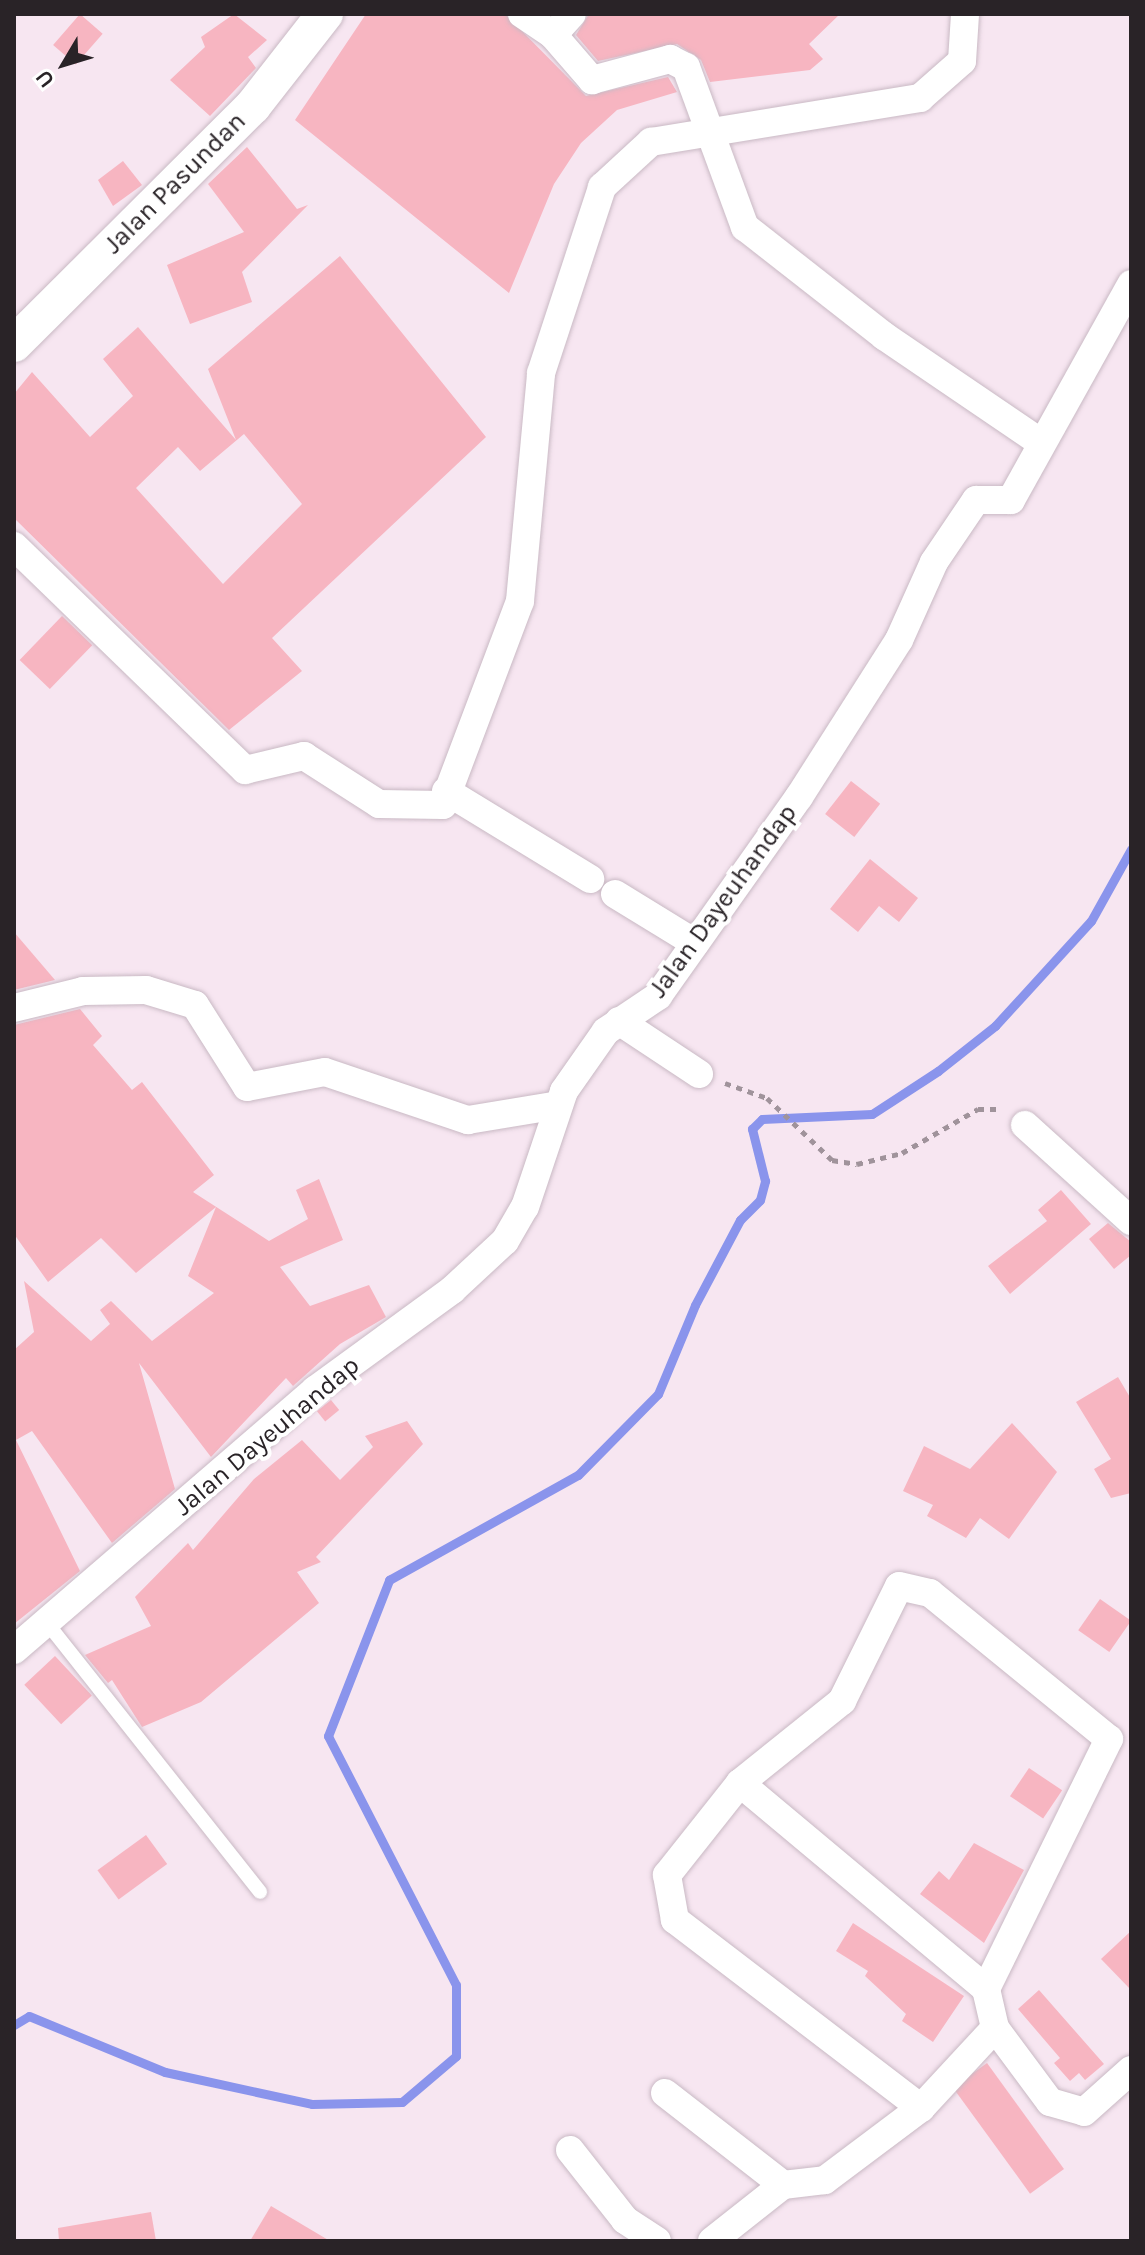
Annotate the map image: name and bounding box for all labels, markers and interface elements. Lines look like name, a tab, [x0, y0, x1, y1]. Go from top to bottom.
north arrow	[24, 24, 104, 104]
text: U	[30, 65, 60, 93]
street label: Jalan Pasundan	[98, 106, 252, 260]
street label: Jalan Dayeuhandap	[642, 798, 804, 1004]
street label: Jalan Dayeuhandap	[168, 1350, 366, 1522]

